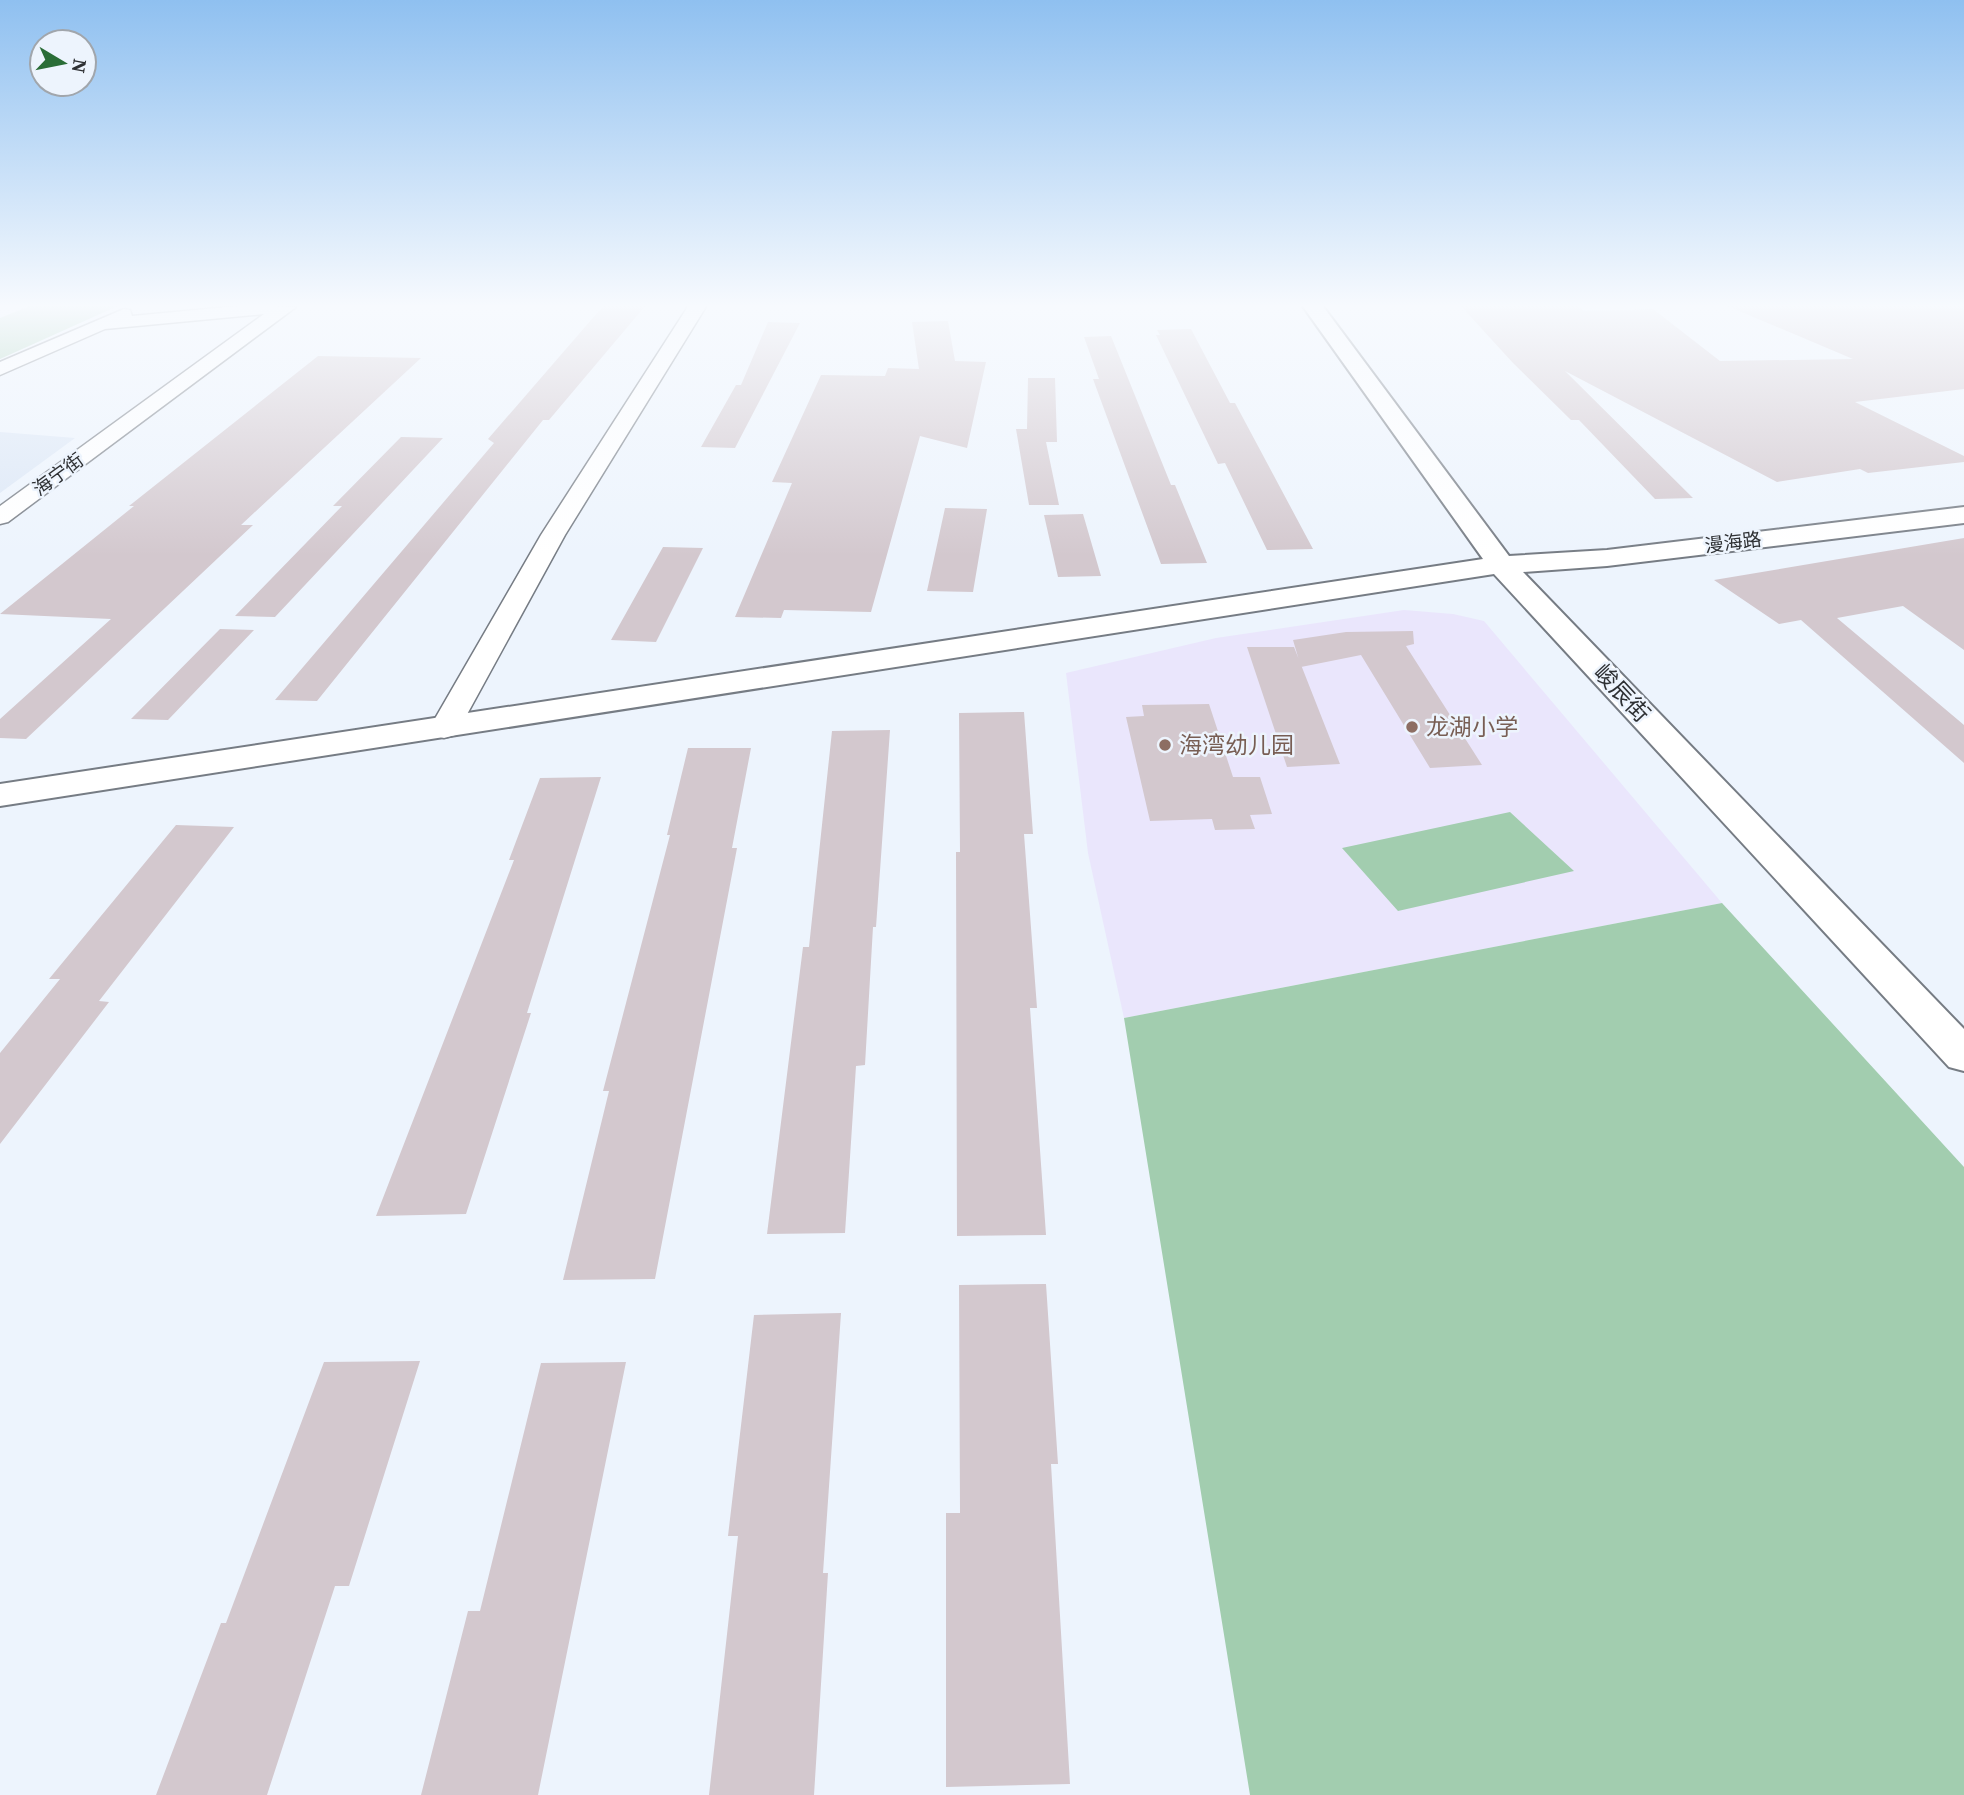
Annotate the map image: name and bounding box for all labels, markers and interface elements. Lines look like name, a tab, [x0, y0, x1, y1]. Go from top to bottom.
north arrow	[28, 28, 98, 98]
text: N	[66, 57, 94, 75]
street label: 海宁街	[27, 447, 89, 501]
street label: 漫海路	[1703, 526, 1763, 558]
street label: 峻辰街	[1587, 657, 1657, 729]
place label: 龙湖小学	[1426, 711, 1518, 743]
marker: 龙湖小学	[1404, 719, 1420, 735]
place label: 海湾幼儿园	[1179, 729, 1294, 761]
marker: 海湾幼儿园	[1157, 737, 1173, 753]

